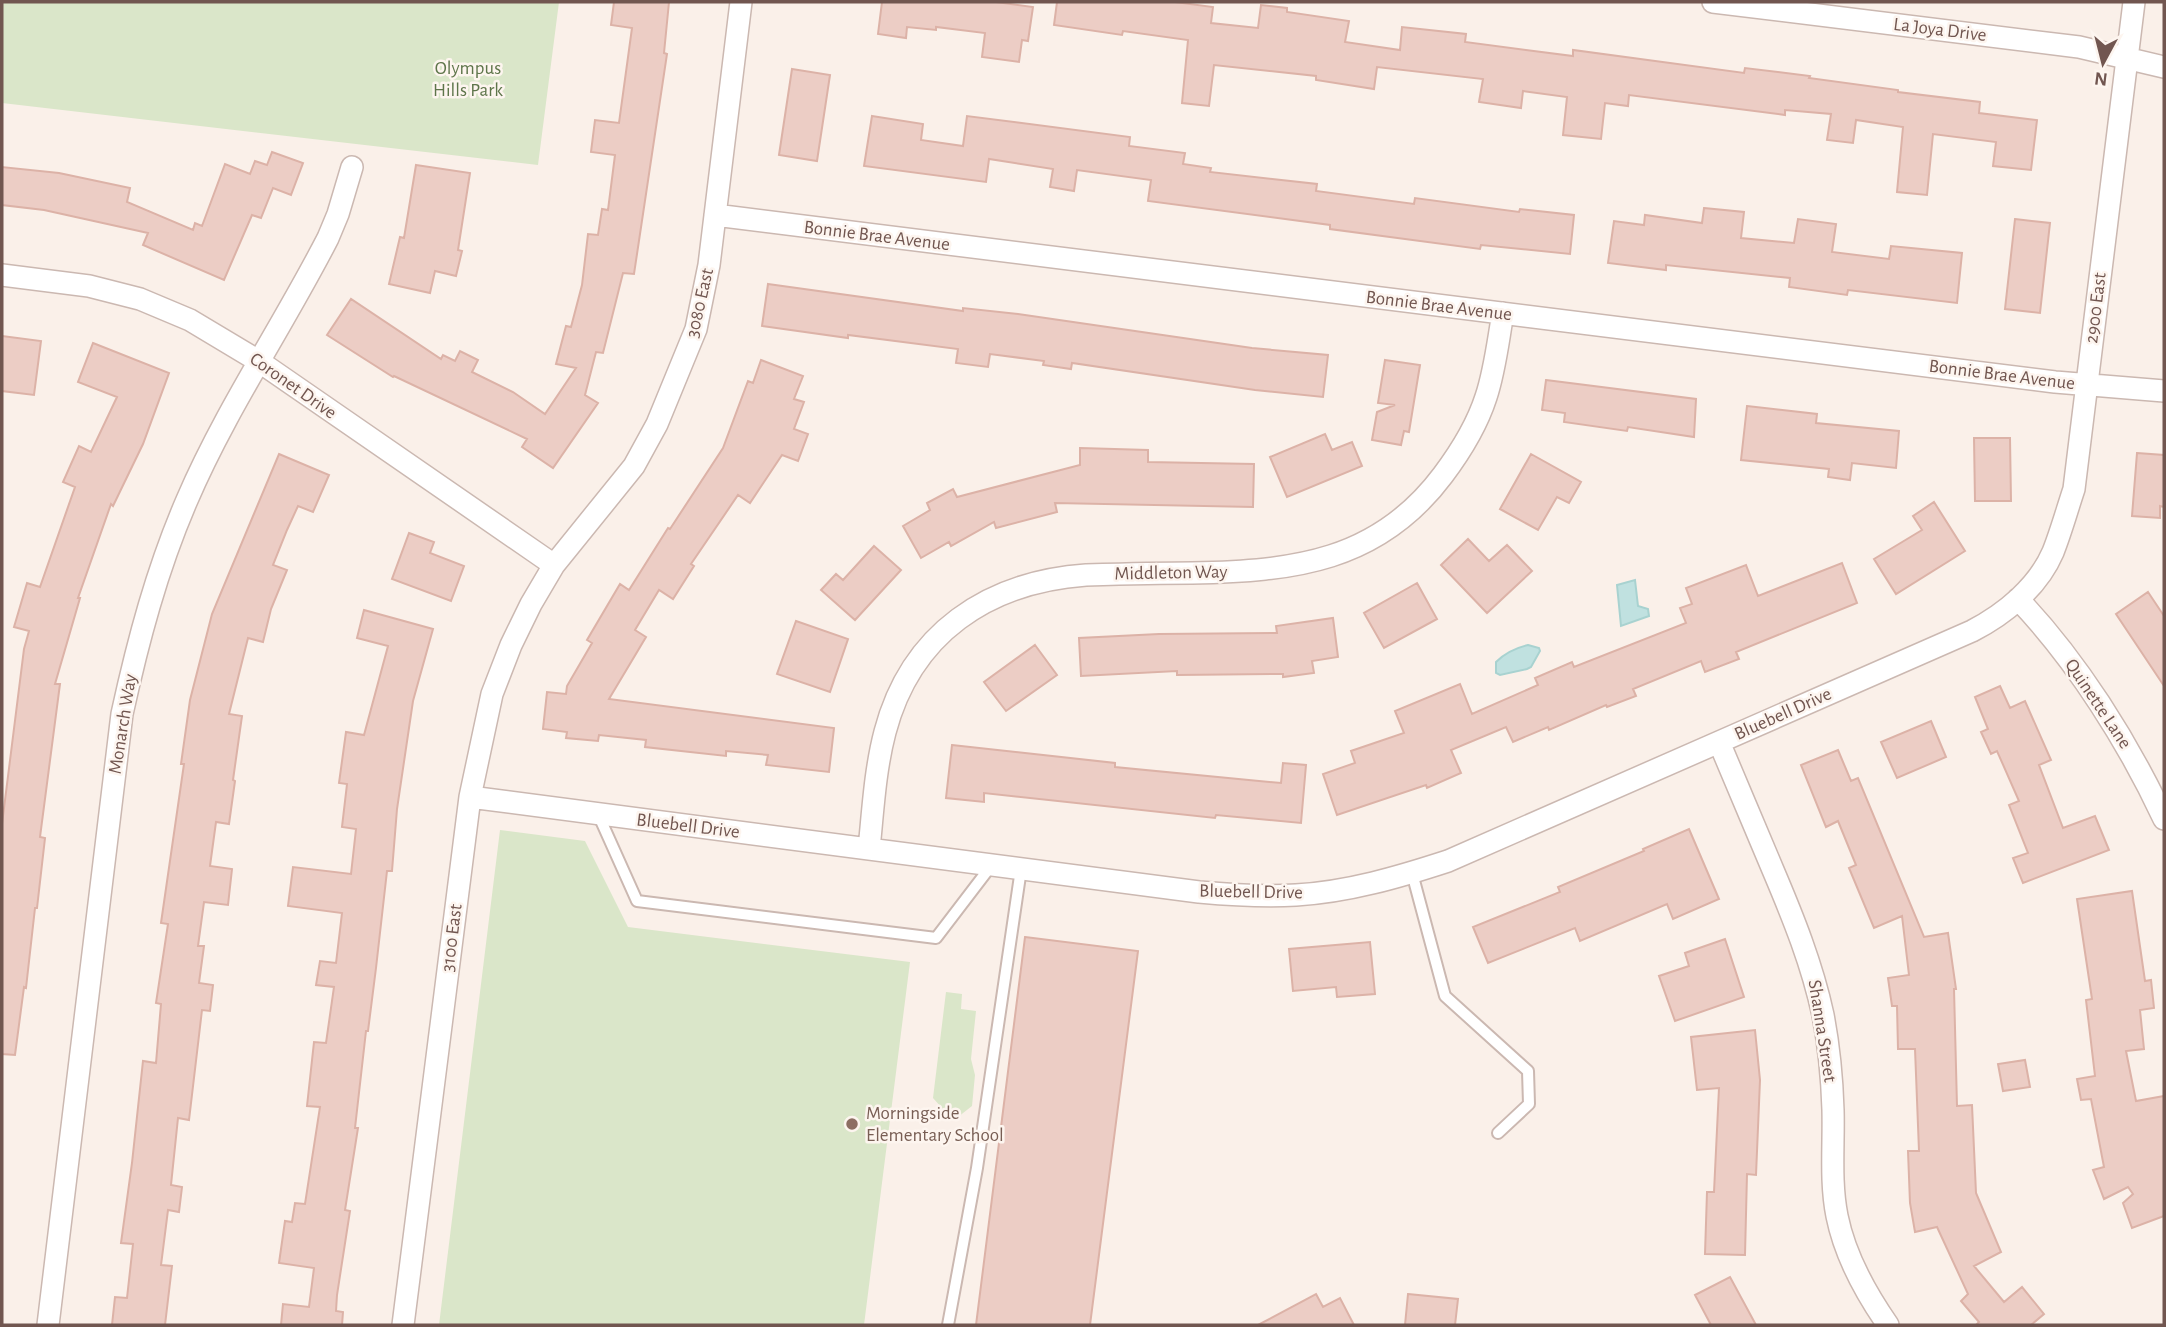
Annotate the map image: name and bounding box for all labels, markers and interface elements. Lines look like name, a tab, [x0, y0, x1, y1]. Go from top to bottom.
street label: La Joya Drive	[1892, 15, 1988, 45]
north arrow	[2068, 28, 2138, 98]
park label: Olympus Hills Park	[433, 59, 503, 100]
text: N	[2093, 68, 2109, 89]
street label: Bonnie Brae Avenue	[803, 218, 951, 254]
street label: 3080 East	[683, 266, 717, 340]
street label: 2900 East	[2082, 271, 2110, 345]
street label: Bonnie Brae Avenue	[1365, 288, 1513, 324]
street label: Coronet Drive	[246, 349, 340, 423]
street label: Bonnie Brae Avenue	[1928, 357, 2076, 393]
street label: Middleton Way	[1114, 563, 1228, 583]
street label: Quinette Lane	[2061, 656, 2135, 752]
street label: Monarch Way	[106, 673, 140, 775]
street label: Bluebell Drive	[1732, 684, 1834, 744]
street label: Bluebell Drive	[635, 810, 741, 842]
street label: Bluebell Drive	[1199, 882, 1303, 902]
street label: 3100 East	[438, 903, 466, 973]
street label: Shanna Street	[1805, 978, 1839, 1084]
place label: Morningside Elementary School	[866, 1104, 1004, 1145]
marker: Morningside Elementary School	[844, 1116, 860, 1132]

